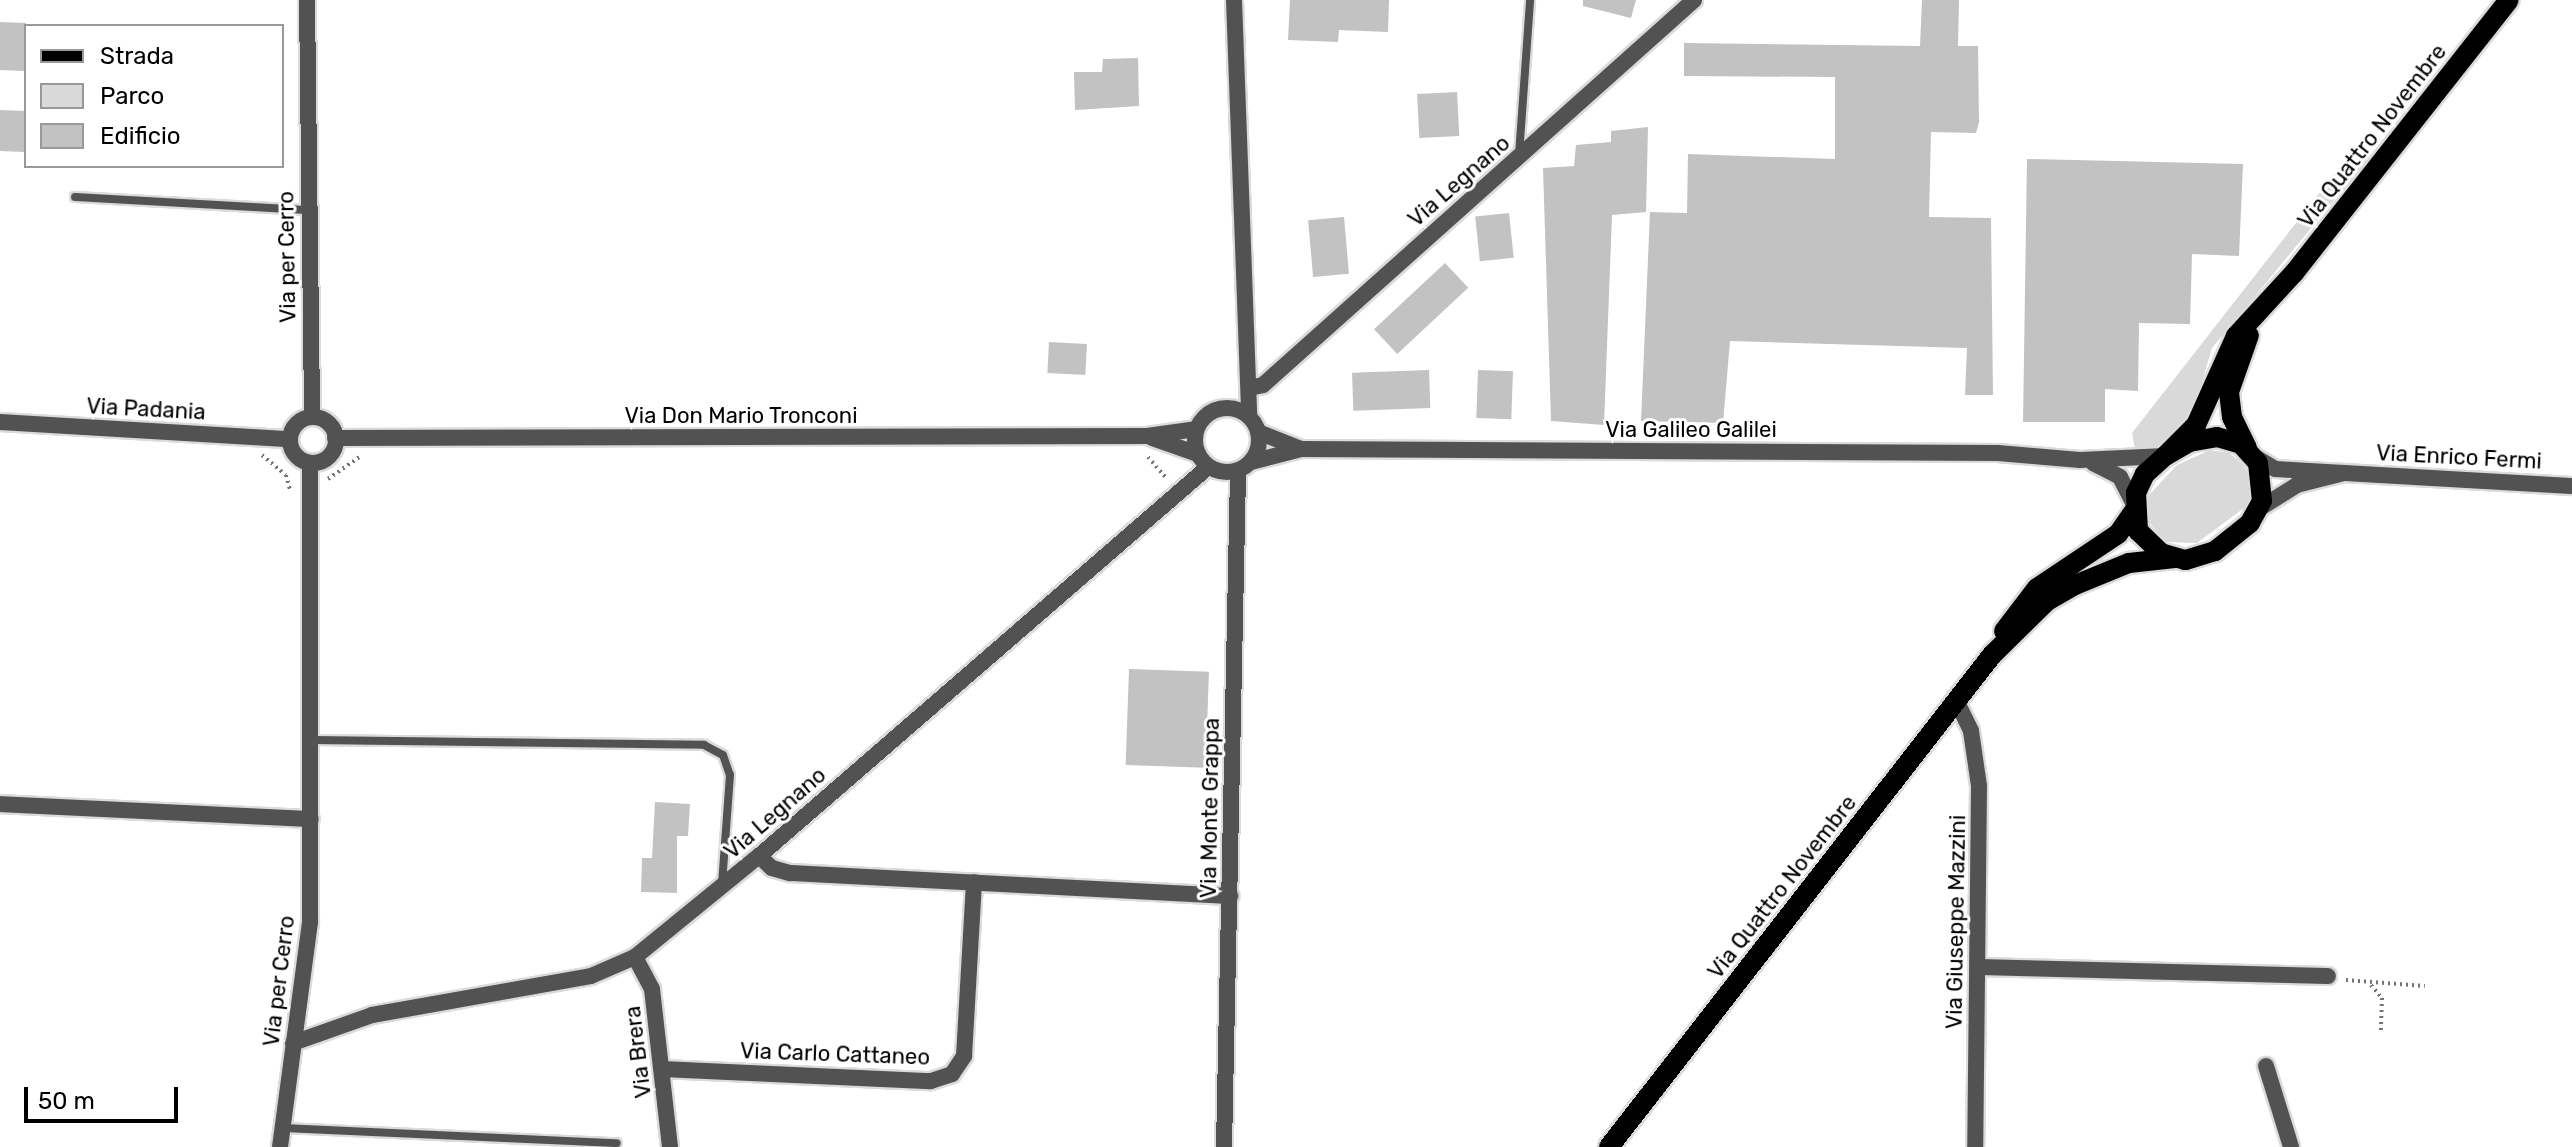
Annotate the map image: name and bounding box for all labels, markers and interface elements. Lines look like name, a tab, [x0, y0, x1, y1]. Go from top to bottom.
legend	[24, 24, 284, 168]
street label: Via Quattro Novembre	[2292, 39, 2452, 233]
text: Strada	[100, 42, 174, 70]
text: Parco	[100, 82, 164, 110]
text: Edificio	[100, 122, 181, 150]
street label: Via Legnano	[1403, 130, 1515, 232]
street label: Via per Cerro	[273, 191, 301, 323]
street label: Via Padania	[86, 393, 206, 425]
street label: Via Don Mario Tronconi	[624, 403, 858, 429]
street label: Via Galileo Galilei	[1605, 417, 1777, 443]
street label: Via Enrico Fermi	[2375, 439, 2543, 475]
street label: Via Monte Grappa	[1195, 718, 1225, 898]
street label: Via Legnano	[719, 762, 831, 864]
street label: Via Quattro Novembre	[1702, 790, 1862, 984]
street label: Via Giuseppe Mazzini	[1941, 815, 1971, 1029]
street label: Via per Cerro	[258, 914, 300, 1048]
street label: Via Brera	[619, 1004, 657, 1100]
street label: Via Carlo Cattaneo	[740, 1037, 930, 1071]
scale bar	[28, 1071, 182, 1121]
text: 50 m	[38, 1087, 95, 1115]

